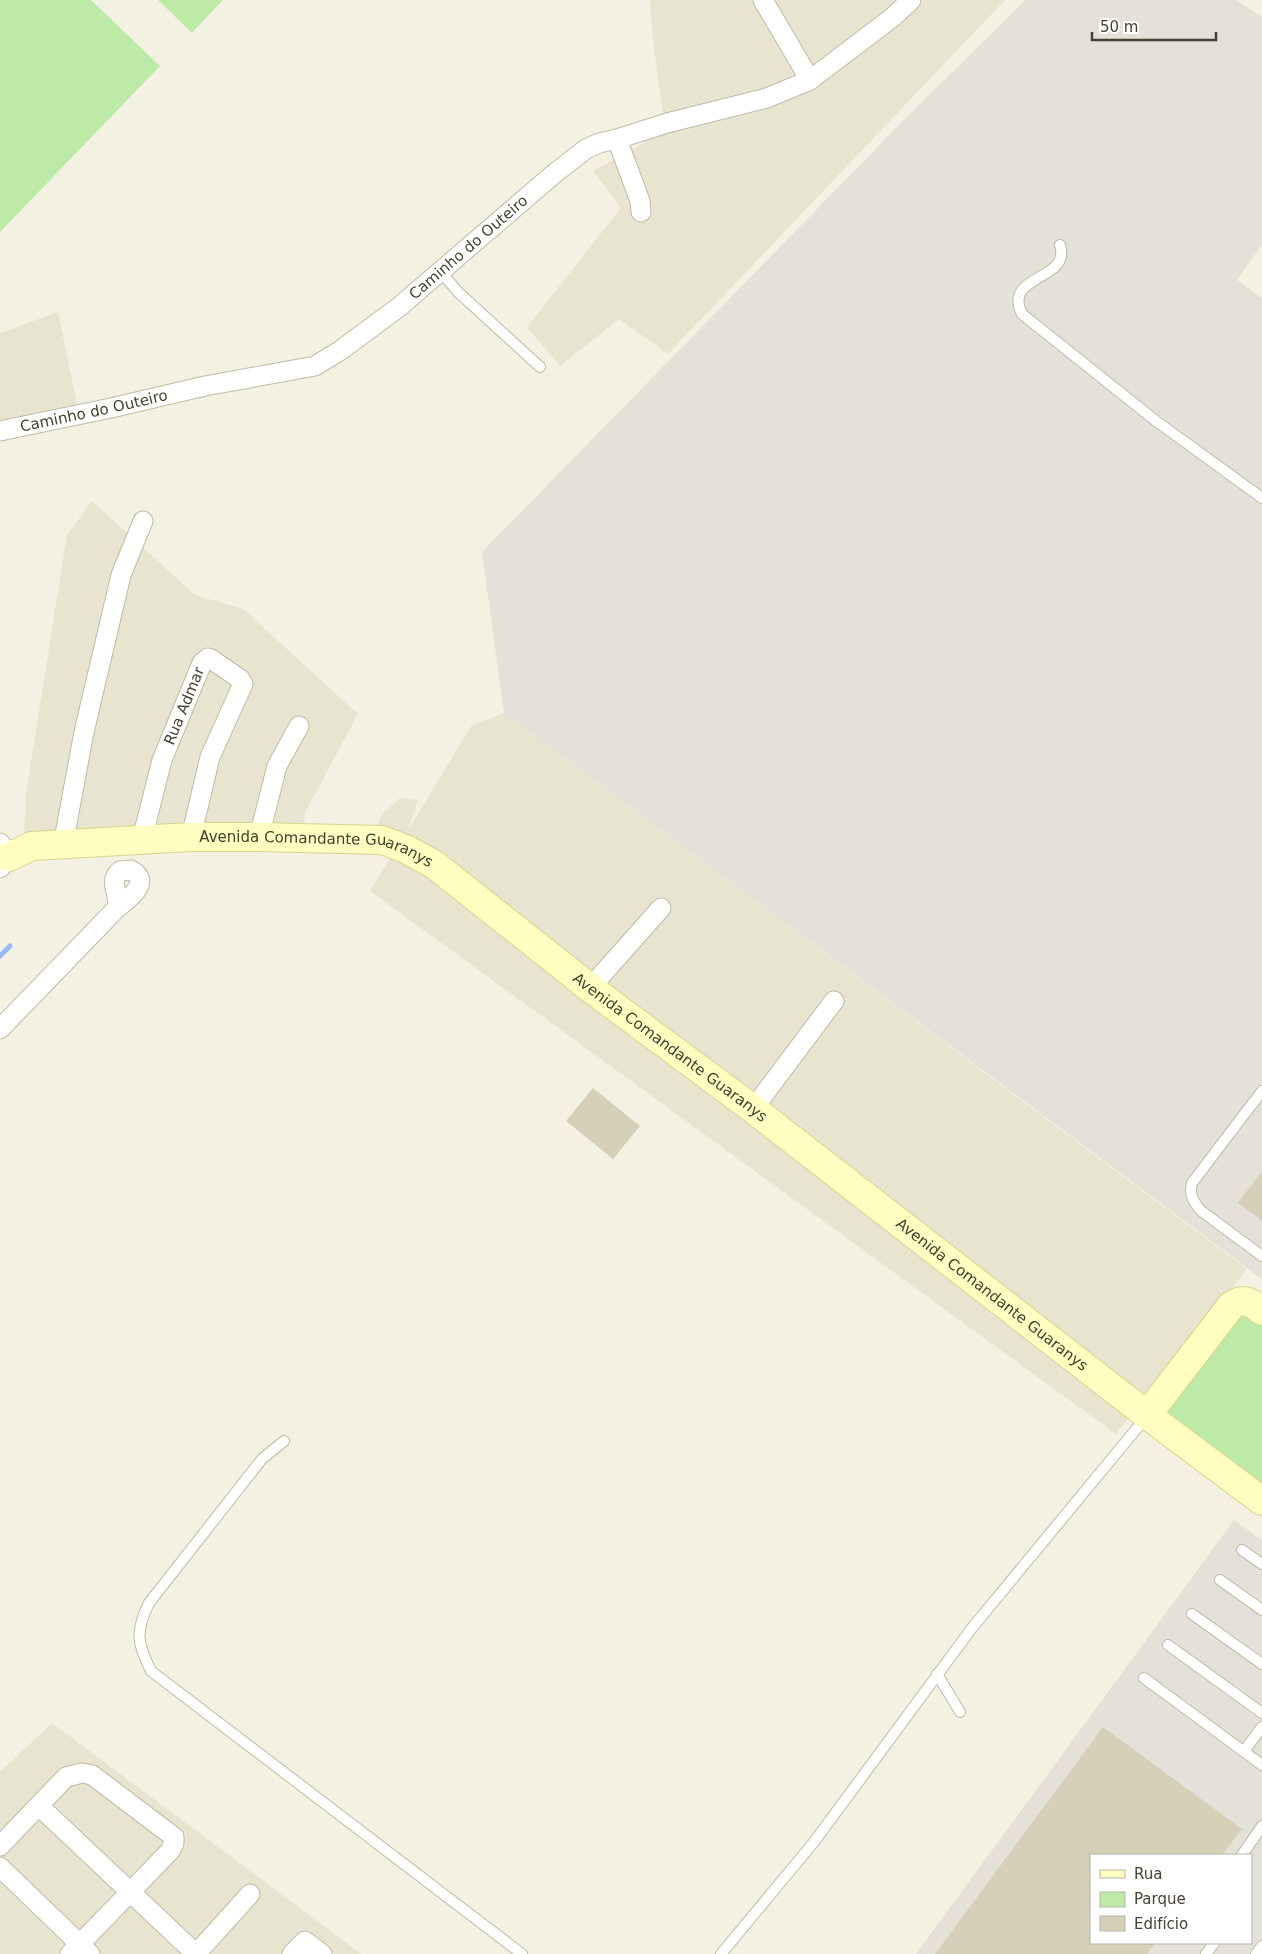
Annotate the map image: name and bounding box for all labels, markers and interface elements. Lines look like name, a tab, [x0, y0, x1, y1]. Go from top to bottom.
scale bar	[1092, 10, 1216, 42]
text: 50 m	[1100, 18, 1138, 36]
street label: Caminho do Outeiro	[405, 191, 531, 303]
street label: Caminho do Outeiro	[18, 386, 169, 436]
street label: Rua Admar	[160, 663, 209, 748]
street label: Avenida Comandante Guaranys	[199, 828, 436, 871]
street label: Avenida Comandante Guaranys	[569, 969, 771, 1126]
street label: Avenida Comandante Guaranys	[893, 1215, 1092, 1375]
legend	[1090, 1854, 1252, 1944]
text: Rua	[1134, 1865, 1162, 1883]
text: Parque	[1134, 1890, 1186, 1908]
text: Edifício	[1134, 1915, 1188, 1933]

